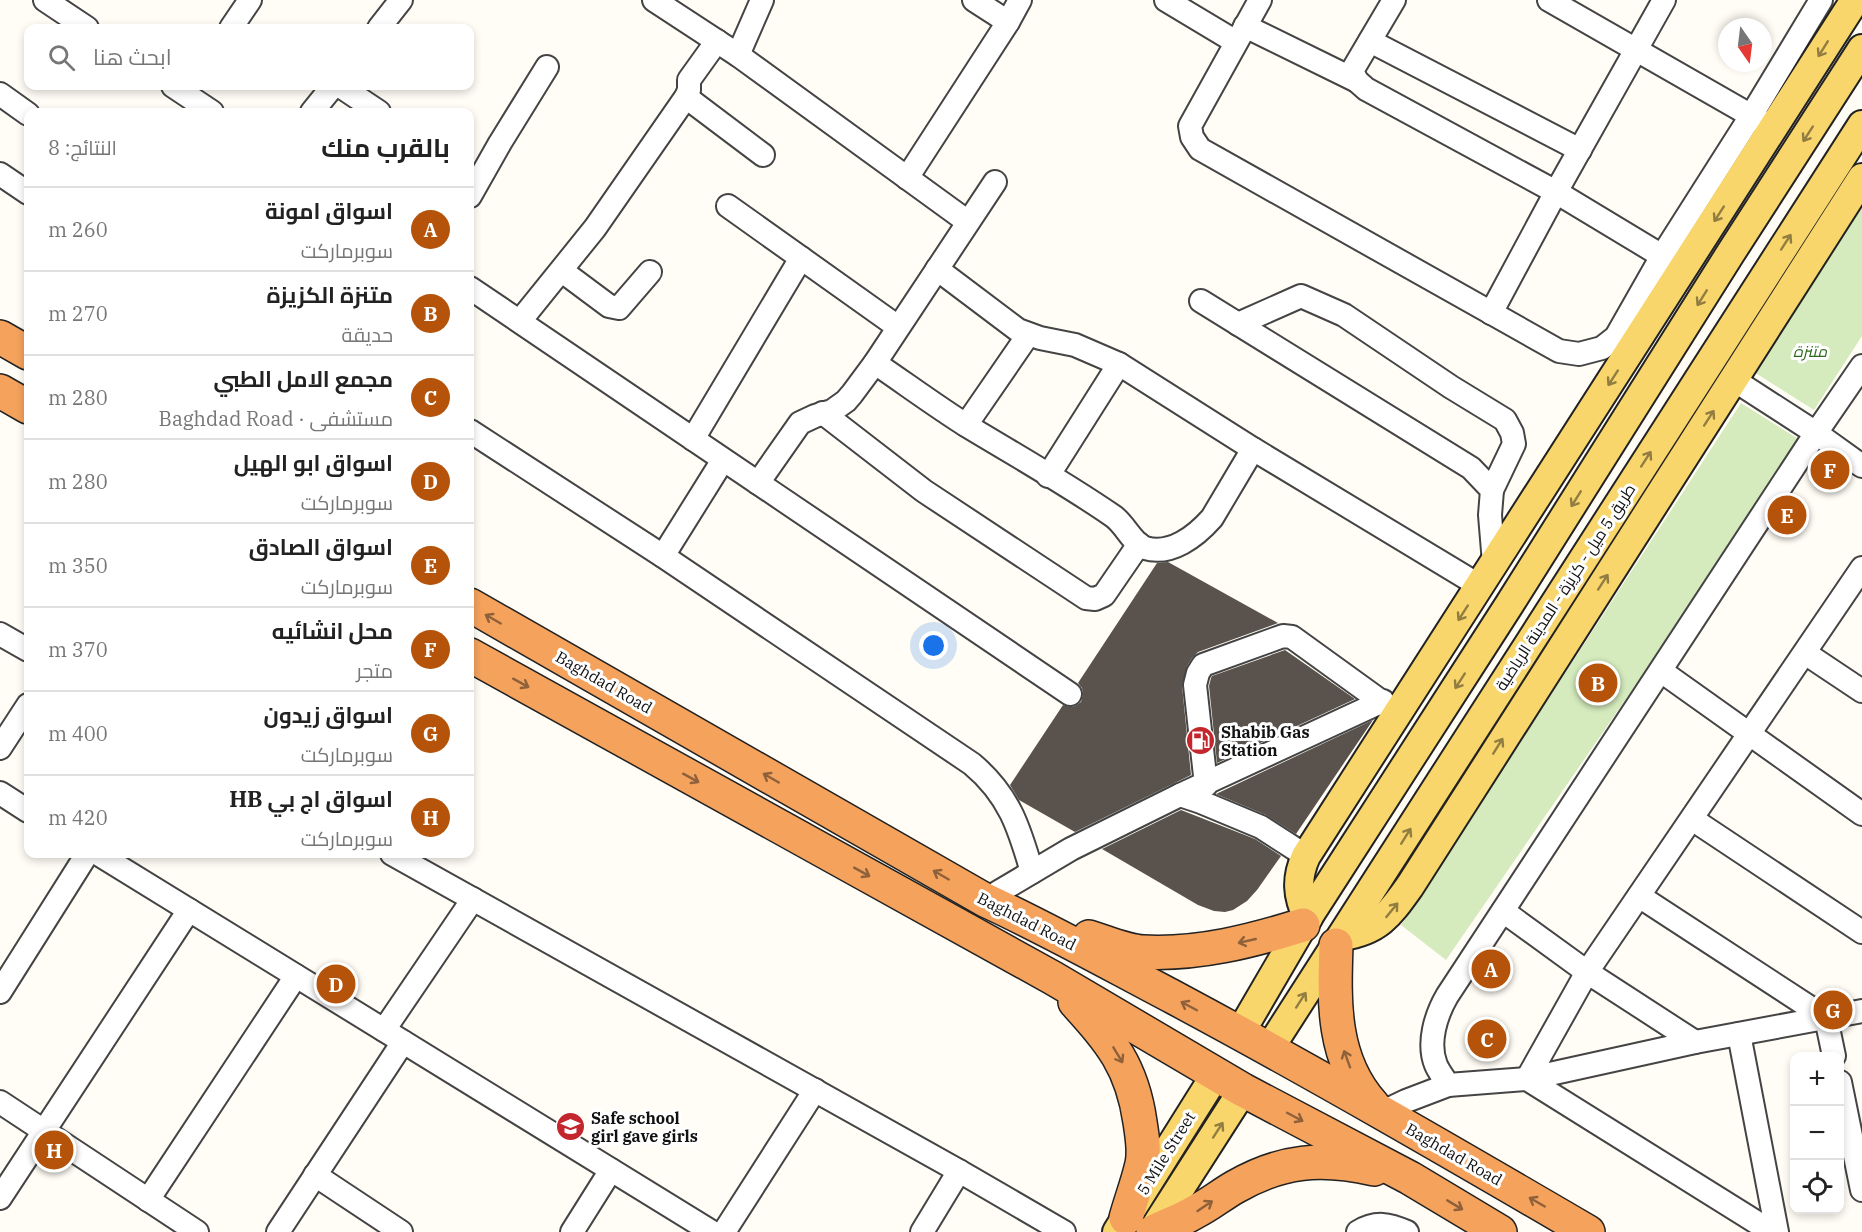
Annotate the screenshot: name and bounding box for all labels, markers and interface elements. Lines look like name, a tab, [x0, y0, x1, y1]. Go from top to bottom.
north arrow	[1718, 18, 1772, 72]
search box	[24, 24, 474, 90]
one-way arrow	[1817, 40, 1829, 57]
icon: search	[45, 41, 78, 74]
text: ابحث هنا	[93, 42, 172, 71]
one-way arrow	[1801, 125, 1813, 142]
text: بالقرب منك	[321, 130, 450, 164]
text: النتائج: 8	[48, 134, 117, 161]
text: اسواق امونة	[265, 196, 393, 225]
one-way arrow	[1712, 205, 1724, 222]
text: 260 m	[48, 216, 108, 243]
text: A	[424, 216, 438, 243]
one-way arrow	[1780, 234, 1792, 251]
text: سوبرماركت	[301, 237, 393, 264]
text: متنزة الكزيزة	[267, 280, 393, 309]
one-way arrow	[1696, 289, 1708, 306]
text: 270 m	[48, 300, 108, 327]
text: B	[423, 300, 438, 327]
text: حديقة	[342, 321, 393, 348]
park label: متنزة	[1793, 341, 1828, 361]
text: مجمع الامل الطبي	[214, 364, 393, 393]
one-way arrow	[1607, 369, 1619, 386]
text: 280 m	[48, 384, 108, 411]
text: C	[424, 384, 437, 411]
text: مستشفى · Baghdad Road	[158, 405, 393, 432]
one-way arrow	[1703, 410, 1715, 427]
text: اسواق ابو الهيل	[234, 448, 393, 477]
pin: F	[1810, 448, 1850, 492]
one-way arrow	[1641, 451, 1653, 468]
text: 280 m	[48, 468, 108, 495]
text: D	[423, 468, 438, 495]
street label: طريق 5 ميل - كزيزة - المدينة الرياضية	[1491, 480, 1640, 695]
text: سوبرماركت	[301, 489, 393, 516]
one-way arrow	[1570, 490, 1582, 507]
pin: E	[1768, 492, 1806, 538]
text: اسواق الصادق	[249, 532, 393, 561]
text: 350 m	[48, 552, 108, 579]
text: E	[424, 552, 437, 579]
text: سوبرماركت	[301, 573, 393, 600]
one-way arrow	[1597, 574, 1609, 590]
one-way arrow	[1456, 604, 1468, 621]
one-way arrow	[485, 612, 502, 624]
text: محل انشائيه	[272, 616, 393, 645]
your location	[919, 631, 948, 660]
text: 370 m	[48, 636, 108, 663]
text: F	[424, 636, 437, 663]
street label: Baghdad Road	[552, 646, 656, 718]
text: متجر	[356, 657, 393, 684]
pin: B	[1578, 660, 1618, 706]
one-way arrow	[1454, 672, 1466, 689]
one-way arrow	[511, 678, 529, 689]
text: اسواق زيدون	[264, 700, 393, 729]
text: 400 m	[48, 720, 108, 747]
text: G	[423, 720, 438, 747]
place label: Shabib Gas Station	[1221, 722, 1310, 760]
fuel station icon: Shabib Gas Station	[1184, 725, 1216, 757]
one-way arrow	[1493, 738, 1505, 755]
text: سوبرماركت	[301, 741, 393, 768]
one-way arrow	[682, 772, 699, 784]
one-way arrow	[763, 772, 780, 784]
text: اسواق اج بي HB	[229, 784, 393, 813]
text: 420 m	[48, 804, 108, 831]
text: H	[422, 804, 439, 831]
text: سوبرماركت	[301, 825, 393, 852]
one-way arrow	[1400, 828, 1412, 845]
one-way arrow	[853, 866, 870, 878]
one-way arrow	[932, 869, 950, 880]
street label: Baghdad Road	[974, 888, 1080, 955]
one-way arrow	[1386, 902, 1399, 918]
one-way arrow	[1238, 935, 1257, 947]
pin: A	[1472, 946, 1510, 992]
pin: D	[316, 962, 356, 1006]
pin: G	[1814, 988, 1852, 1032]
one-way arrow	[1295, 992, 1307, 1009]
one-way arrow	[1180, 999, 1198, 1011]
pin: C	[1468, 1016, 1506, 1062]
one-way arrow	[1113, 1046, 1125, 1063]
one-way arrow	[1340, 1050, 1351, 1069]
map controls	[1790, 1052, 1844, 1214]
button: +	[1790, 1052, 1844, 1106]
button: −	[1790, 1106, 1844, 1160]
street label: 5 Mile Street	[1133, 1107, 1200, 1198]
place label: Safe school girl gave girls	[591, 1108, 698, 1146]
school or university icon: Safe school girl gave girls	[554, 1111, 586, 1143]
one-way arrow	[1286, 1111, 1303, 1123]
street label: Baghdad Road	[1402, 1118, 1506, 1190]
one-way arrow	[1212, 1122, 1224, 1139]
pin: H	[34, 1128, 74, 1172]
button: locate	[1790, 1160, 1844, 1214]
one-way arrow	[1529, 1196, 1546, 1208]
one-way arrow	[1446, 1199, 1463, 1211]
one-way arrow	[1196, 1200, 1213, 1212]

